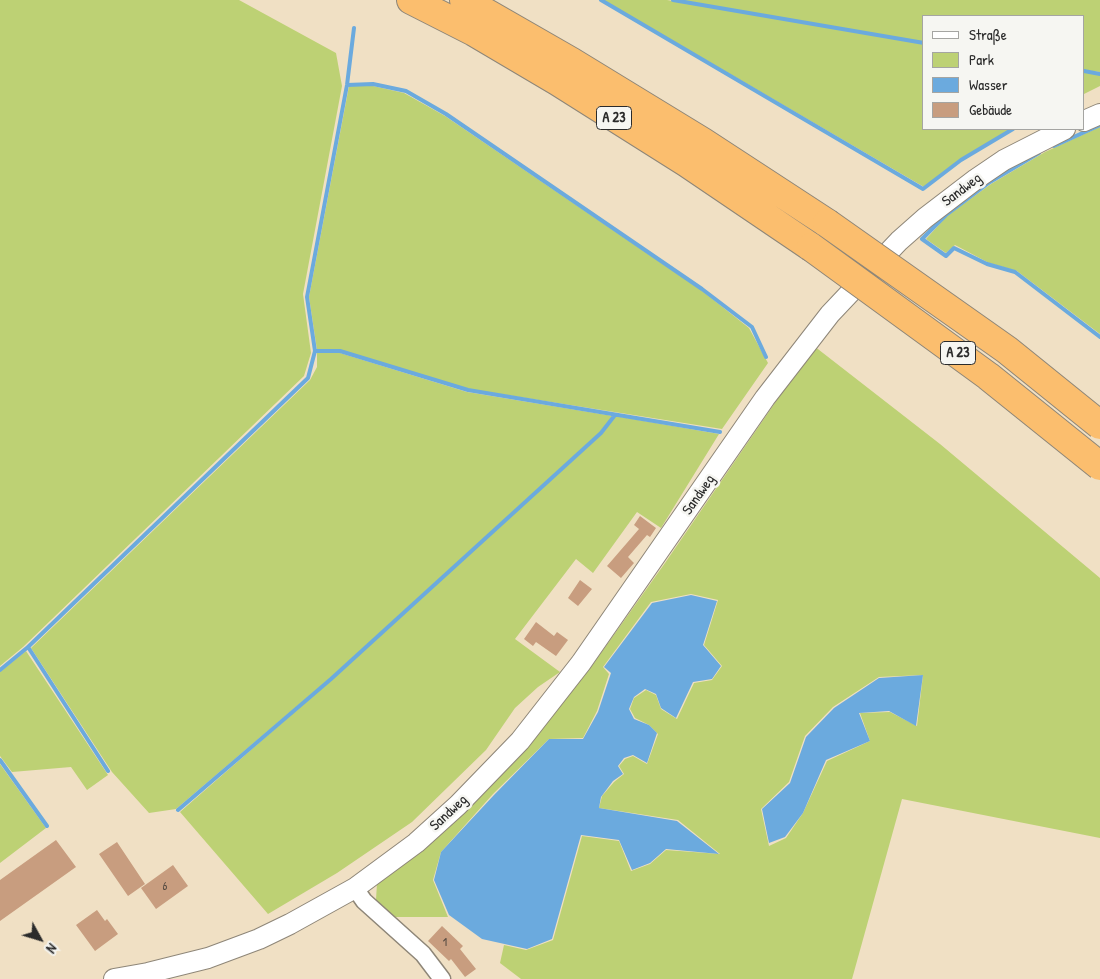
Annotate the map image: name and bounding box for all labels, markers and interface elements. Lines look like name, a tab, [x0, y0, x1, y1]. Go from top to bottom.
legend	[922, 15, 1085, 130]
text: Straße	[969, 24, 1007, 45]
text: Park	[969, 49, 994, 70]
text: Wasser	[969, 74, 1007, 95]
text: Gebäude	[969, 99, 1012, 120]
road number: A 23	[596, 106, 632, 130]
street label: Sandweg	[939, 169, 985, 211]
road number: A 23	[940, 342, 976, 364]
street label: Sandweg	[679, 471, 719, 519]
street label: Sandweg	[426, 791, 472, 835]
house number: 6	[163, 880, 167, 894]
north arrow	[15, 914, 65, 964]
house number: 1	[443, 936, 447, 950]
text: N	[42, 940, 62, 958]

